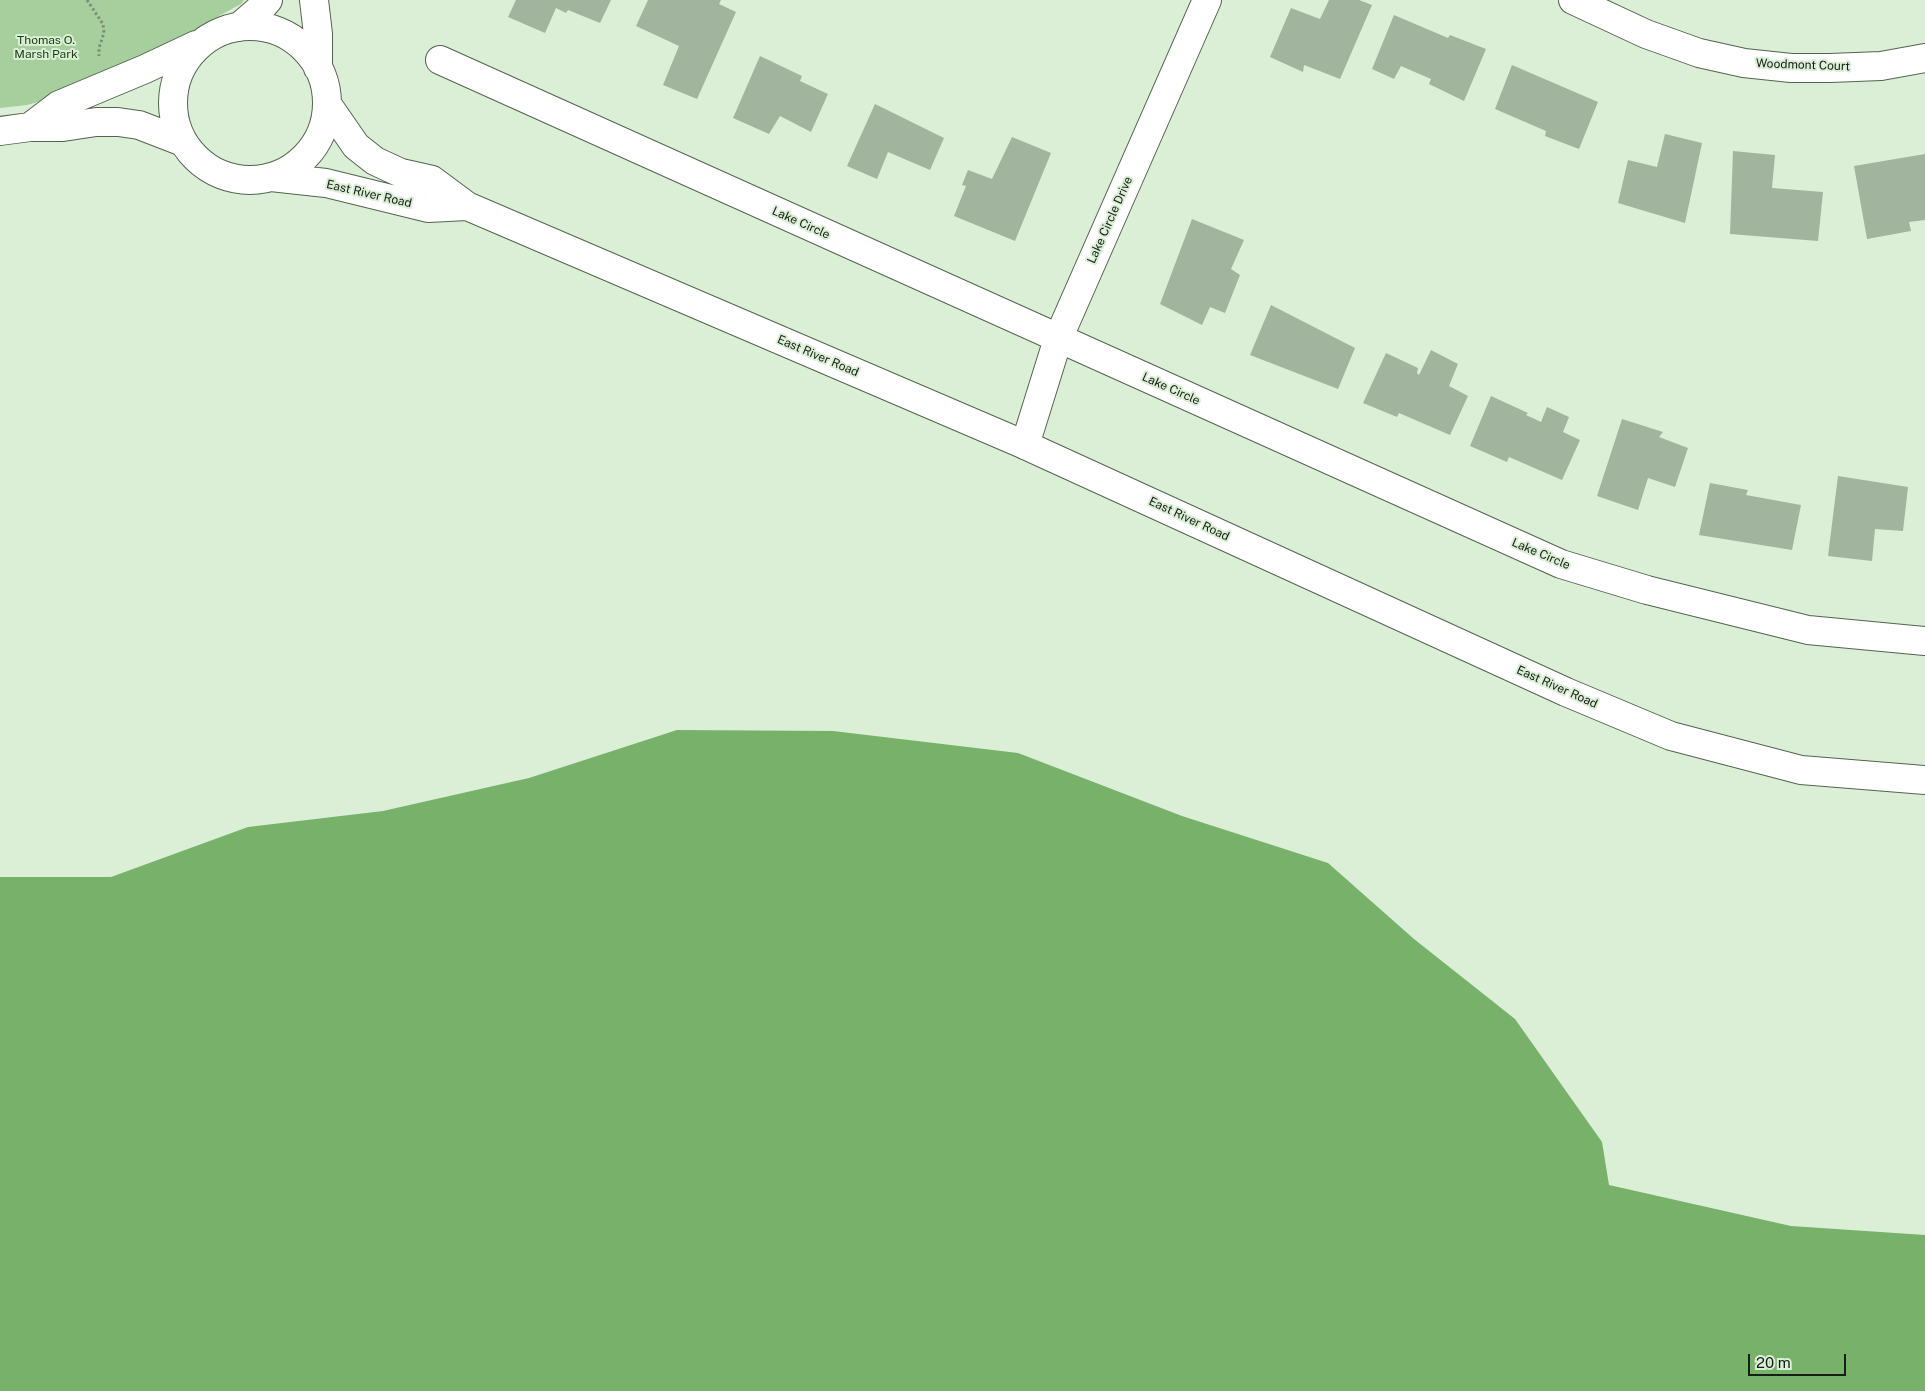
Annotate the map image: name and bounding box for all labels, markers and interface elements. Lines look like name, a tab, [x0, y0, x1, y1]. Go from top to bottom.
park label: Thomas O. Marsh Park	[14, 33, 78, 61]
street label: Woodmont Court	[1756, 56, 1850, 74]
street label: Lake Circle Drive	[1084, 174, 1136, 266]
street label: East River Road	[325, 177, 413, 211]
street label: Lake Circle	[770, 204, 832, 242]
street label: East River Road	[775, 332, 861, 380]
street label: Lake Circle	[1140, 370, 1202, 408]
street label: East River Road	[1146, 494, 1232, 544]
street label: Lake Circle	[1510, 535, 1572, 573]
street label: East River Road	[1514, 663, 1600, 711]
scale bar	[1750, 1344, 1848, 1376]
text: 20 m	[1756, 1354, 1791, 1371]

